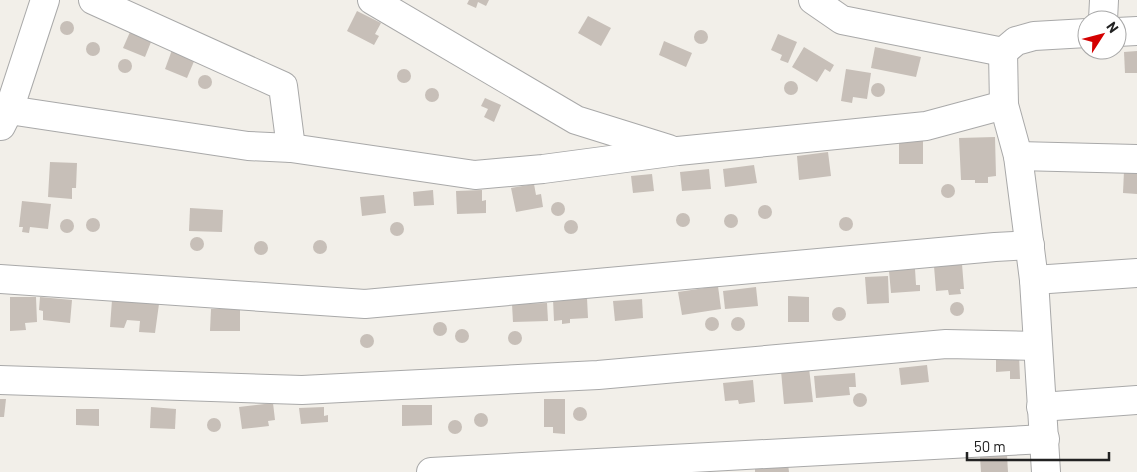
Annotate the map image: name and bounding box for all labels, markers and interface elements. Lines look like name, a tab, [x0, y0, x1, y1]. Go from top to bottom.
north arrow	[1077, 10, 1127, 60]
text: N	[1103, 18, 1123, 36]
scale bar	[967, 430, 1110, 462]
text: 50 m	[974, 437, 1006, 455]

